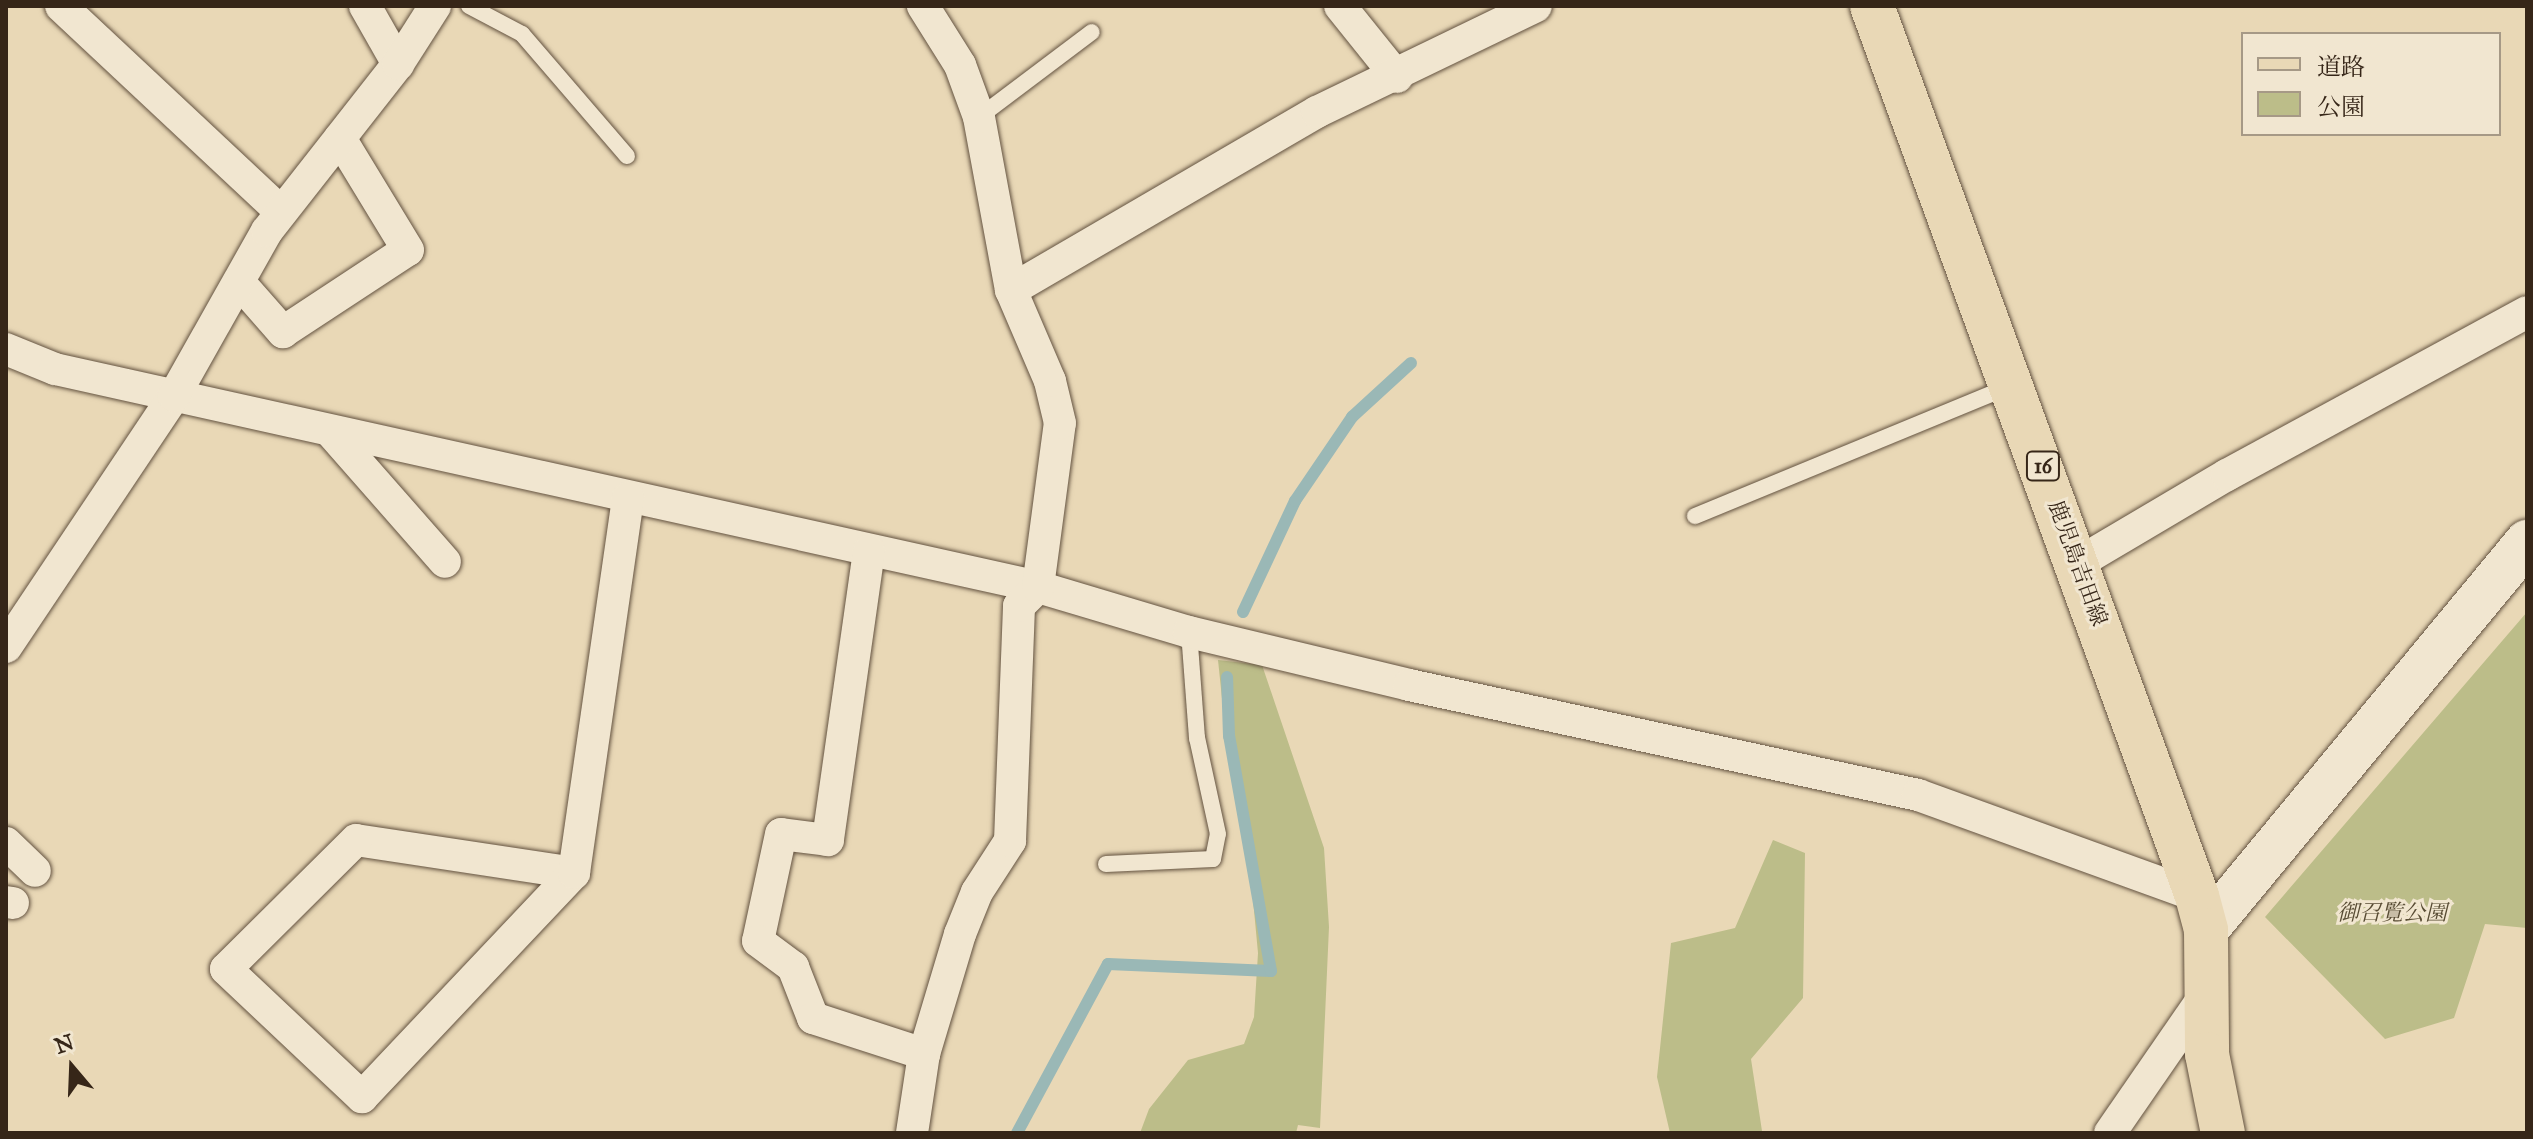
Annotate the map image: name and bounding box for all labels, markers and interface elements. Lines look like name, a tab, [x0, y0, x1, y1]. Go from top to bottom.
legend	[2241, 32, 2501, 136]
text: 道路	[2317, 52, 2365, 82]
text: 公園	[2317, 92, 2365, 122]
road number: 16	[2025, 450, 2061, 482]
street label: 鹿児島吉田線	[2043, 496, 2113, 630]
park label: 御召覧公園	[2337, 900, 2447, 926]
north arrow	[32, 1027, 112, 1107]
text: N	[51, 1028, 77, 1060]

